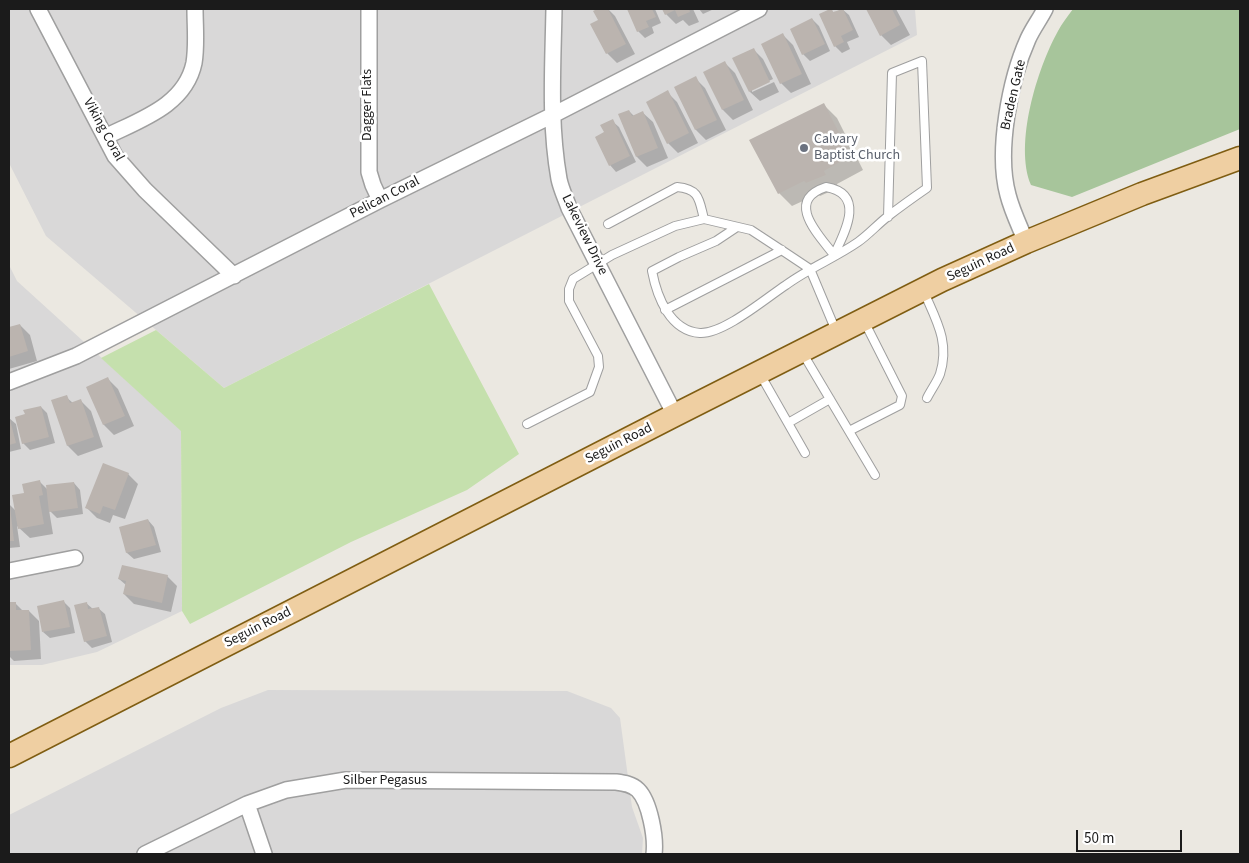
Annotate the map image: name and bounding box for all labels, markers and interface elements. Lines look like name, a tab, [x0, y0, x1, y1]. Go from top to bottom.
street label: Braden Gate	[998, 58, 1030, 132]
street label: Dagger Flats	[360, 69, 376, 141]
street label: Viking Coral	[79, 96, 127, 164]
place label: Calvary Baptist Church	[814, 132, 900, 164]
marker: Calvary Baptist Church	[798, 142, 810, 154]
street label: Pelican Coral	[347, 173, 423, 223]
street label: Lakeview Drive	[557, 192, 611, 278]
street label: Seguin Road	[944, 240, 1018, 286]
street label: Seguin Road	[583, 420, 655, 468]
street label: Seguin Road	[222, 604, 294, 652]
street label: Silber Pegasus	[343, 773, 427, 789]
scale bar	[1079, 820, 1185, 852]
text: 50 m	[1084, 828, 1114, 849]

